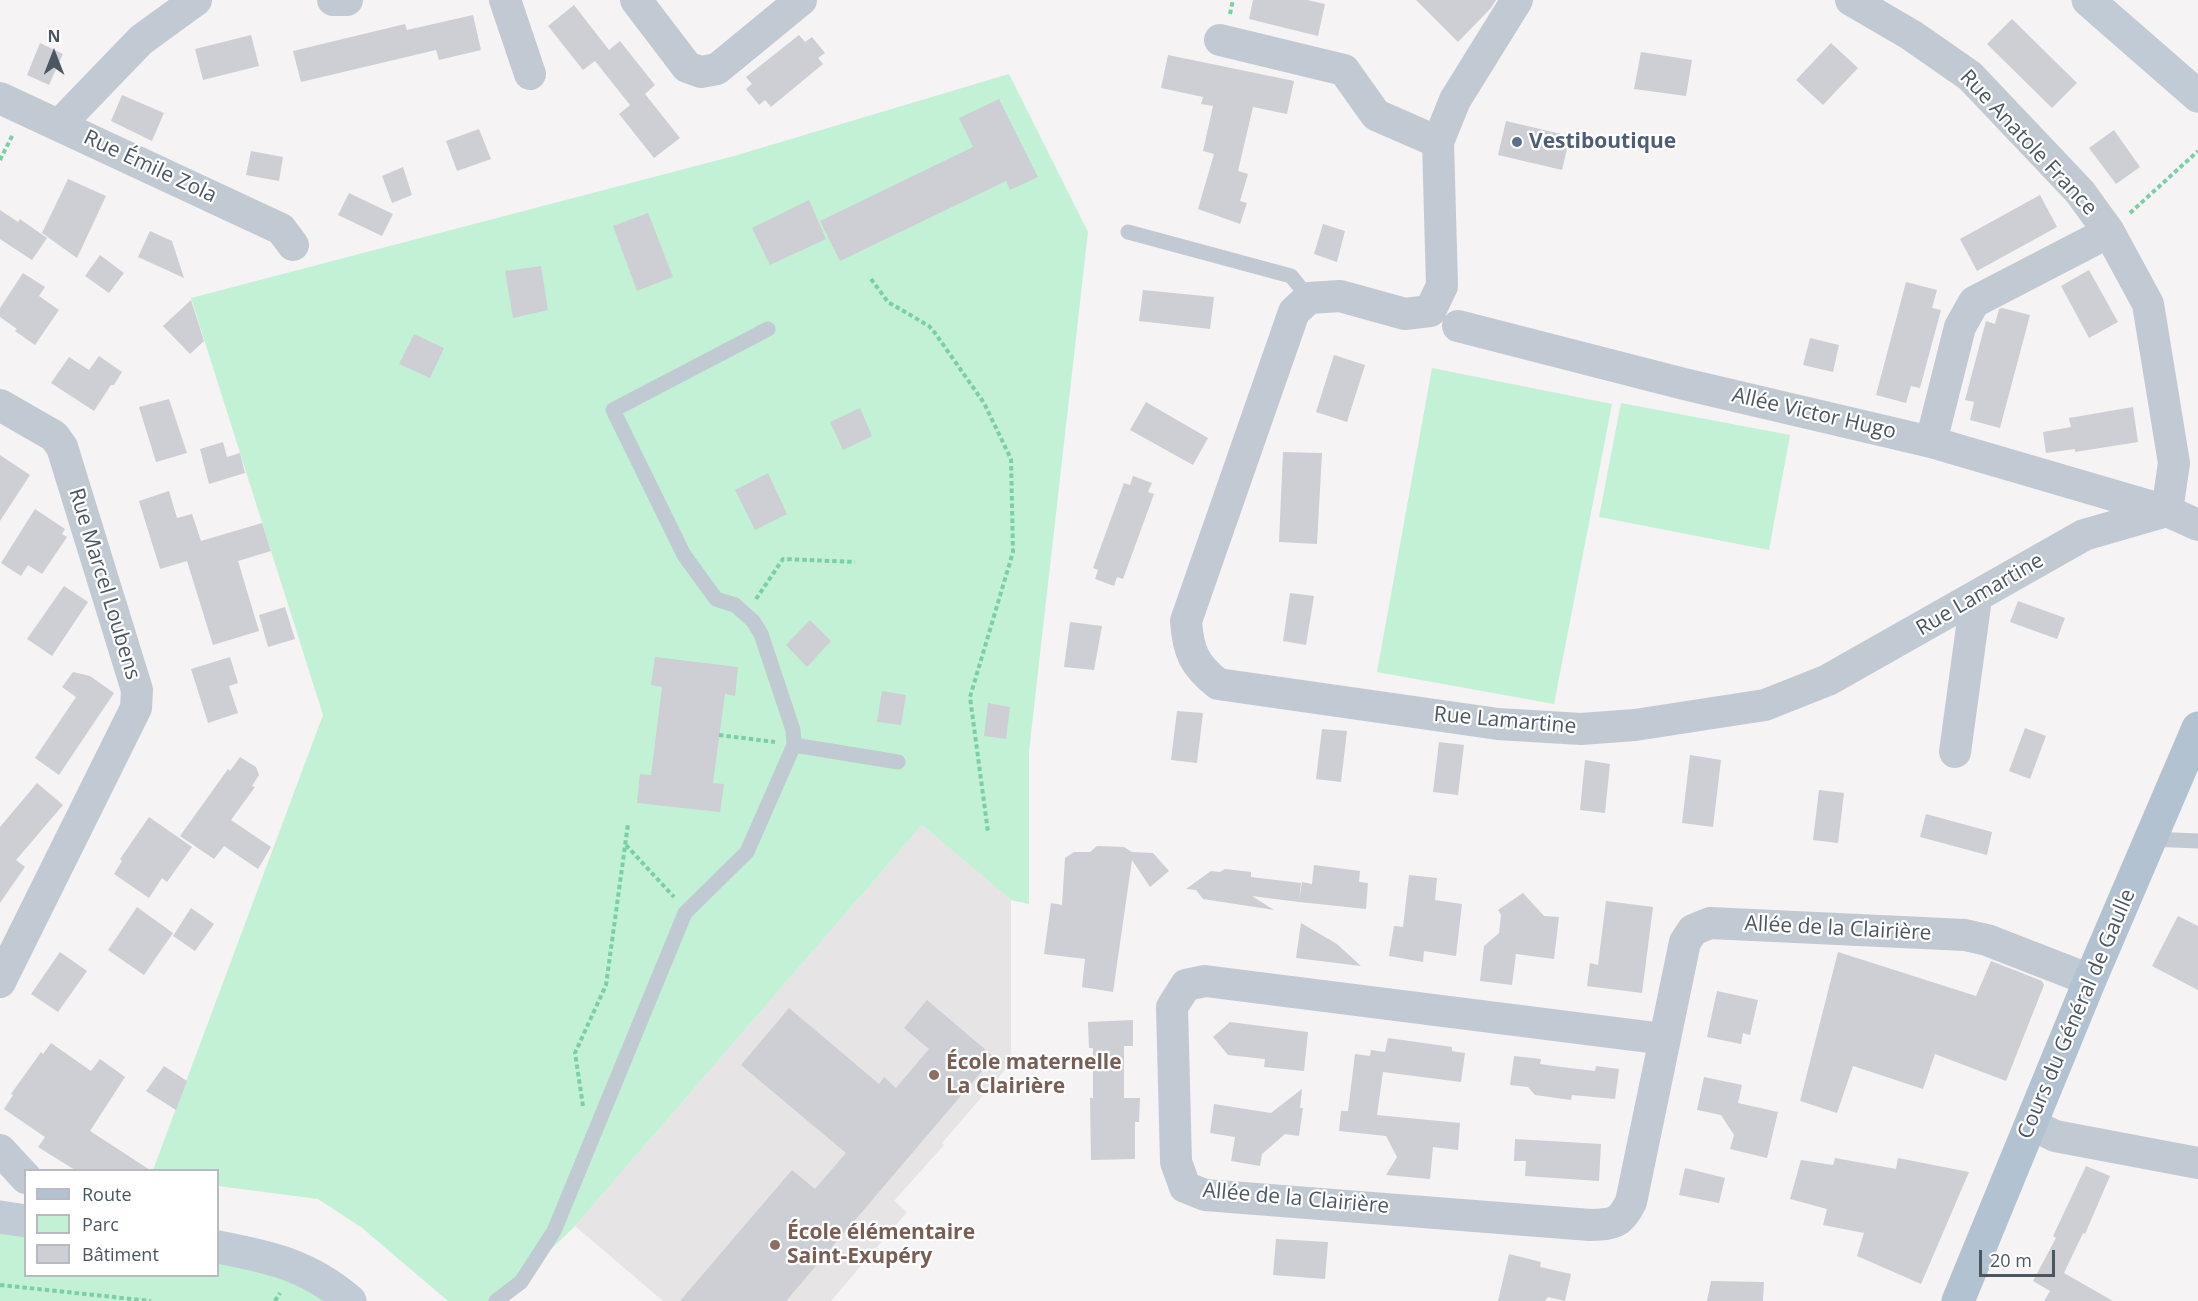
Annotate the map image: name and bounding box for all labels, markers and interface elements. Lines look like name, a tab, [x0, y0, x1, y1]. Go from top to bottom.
north arrow	[24, 24, 84, 84]
text: N	[47, 25, 61, 47]
street label: Rue Anatole France	[1954, 65, 2102, 221]
street label: Rue Émile Zola	[80, 125, 220, 209]
place label: Vestiboutique	[1529, 129, 1676, 155]
marker: Vestiboutique	[1510, 135, 1524, 149]
street label: Allée Victor Hugo	[1730, 383, 1898, 445]
street label: Rue Marcel Loubens	[63, 485, 145, 683]
street label: Rue Lamartine	[1912, 548, 2048, 642]
street label: Rue Lamartine	[1433, 702, 1577, 740]
street label: Cours du Général de Gaulle	[2013, 885, 2141, 1143]
street label: Allée de la Clairière	[1744, 912, 1932, 946]
place label: École maternelle La Clairière	[946, 1050, 1122, 1100]
marker: École maternelle La Clairière	[927, 1068, 941, 1082]
legend	[24, 1169, 219, 1277]
street label: Allée de la Clairière	[1202, 1178, 1390, 1220]
text: Route	[82, 1182, 132, 1206]
text: Parc	[82, 1212, 119, 1236]
place label: École élémentaire Saint-Exupéry	[787, 1220, 975, 1270]
marker: École élémentaire Saint-Exupéry	[768, 1238, 782, 1252]
scale bar	[1982, 1238, 2058, 1276]
text: Bâtiment	[82, 1242, 159, 1266]
text: 20 m	[1990, 1248, 2032, 1272]

